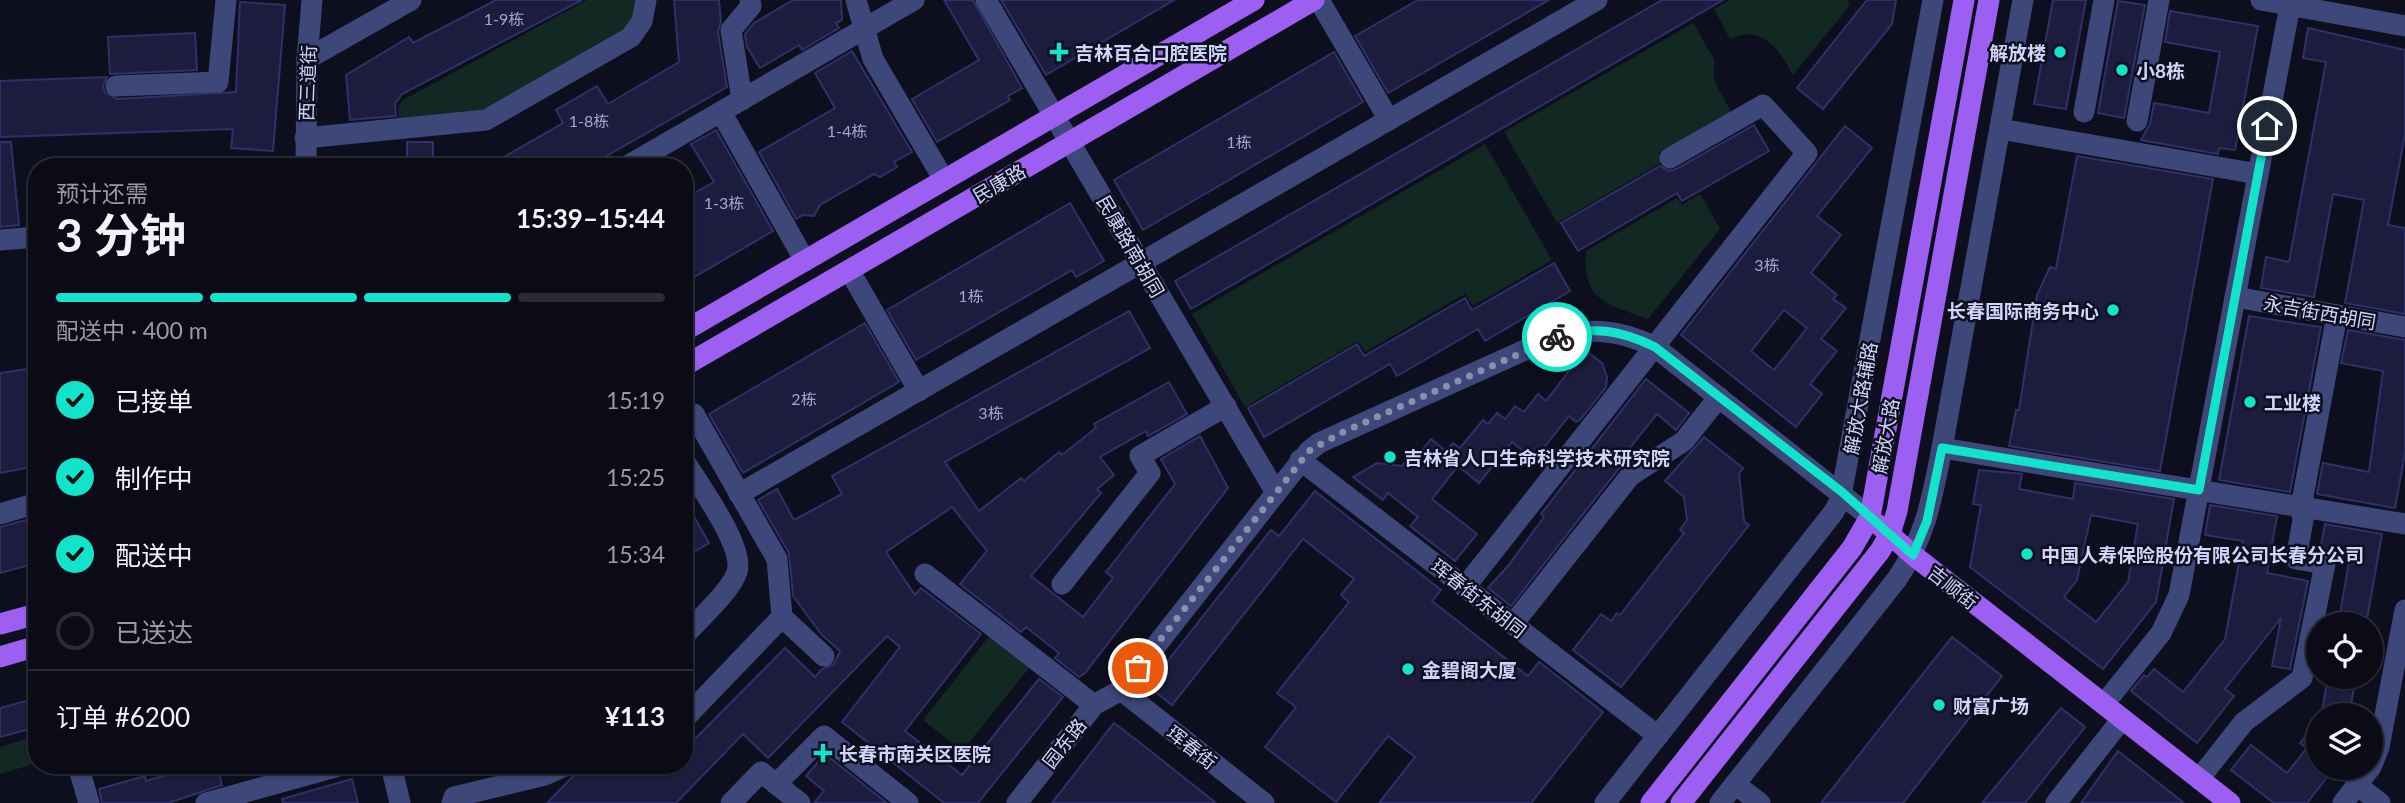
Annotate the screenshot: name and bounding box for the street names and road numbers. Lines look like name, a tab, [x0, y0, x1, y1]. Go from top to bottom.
street label: 西三道街	[294, 45, 320, 121]
street label: 民康路	[969, 159, 1029, 207]
street label: 民康路南胡同	[1093, 191, 1169, 301]
street label: 永吉街西胡同	[2262, 291, 2378, 333]
street label: 解放大路辅路	[1839, 340, 1881, 456]
street label: 解放大路	[1867, 397, 1903, 475]
street label: 珲春街东胡同	[1427, 554, 1531, 642]
street label: 吉顺街	[1923, 560, 1983, 614]
street label: 园东路	[1037, 713, 1091, 773]
street label: 珲春街	[1162, 720, 1222, 774]

